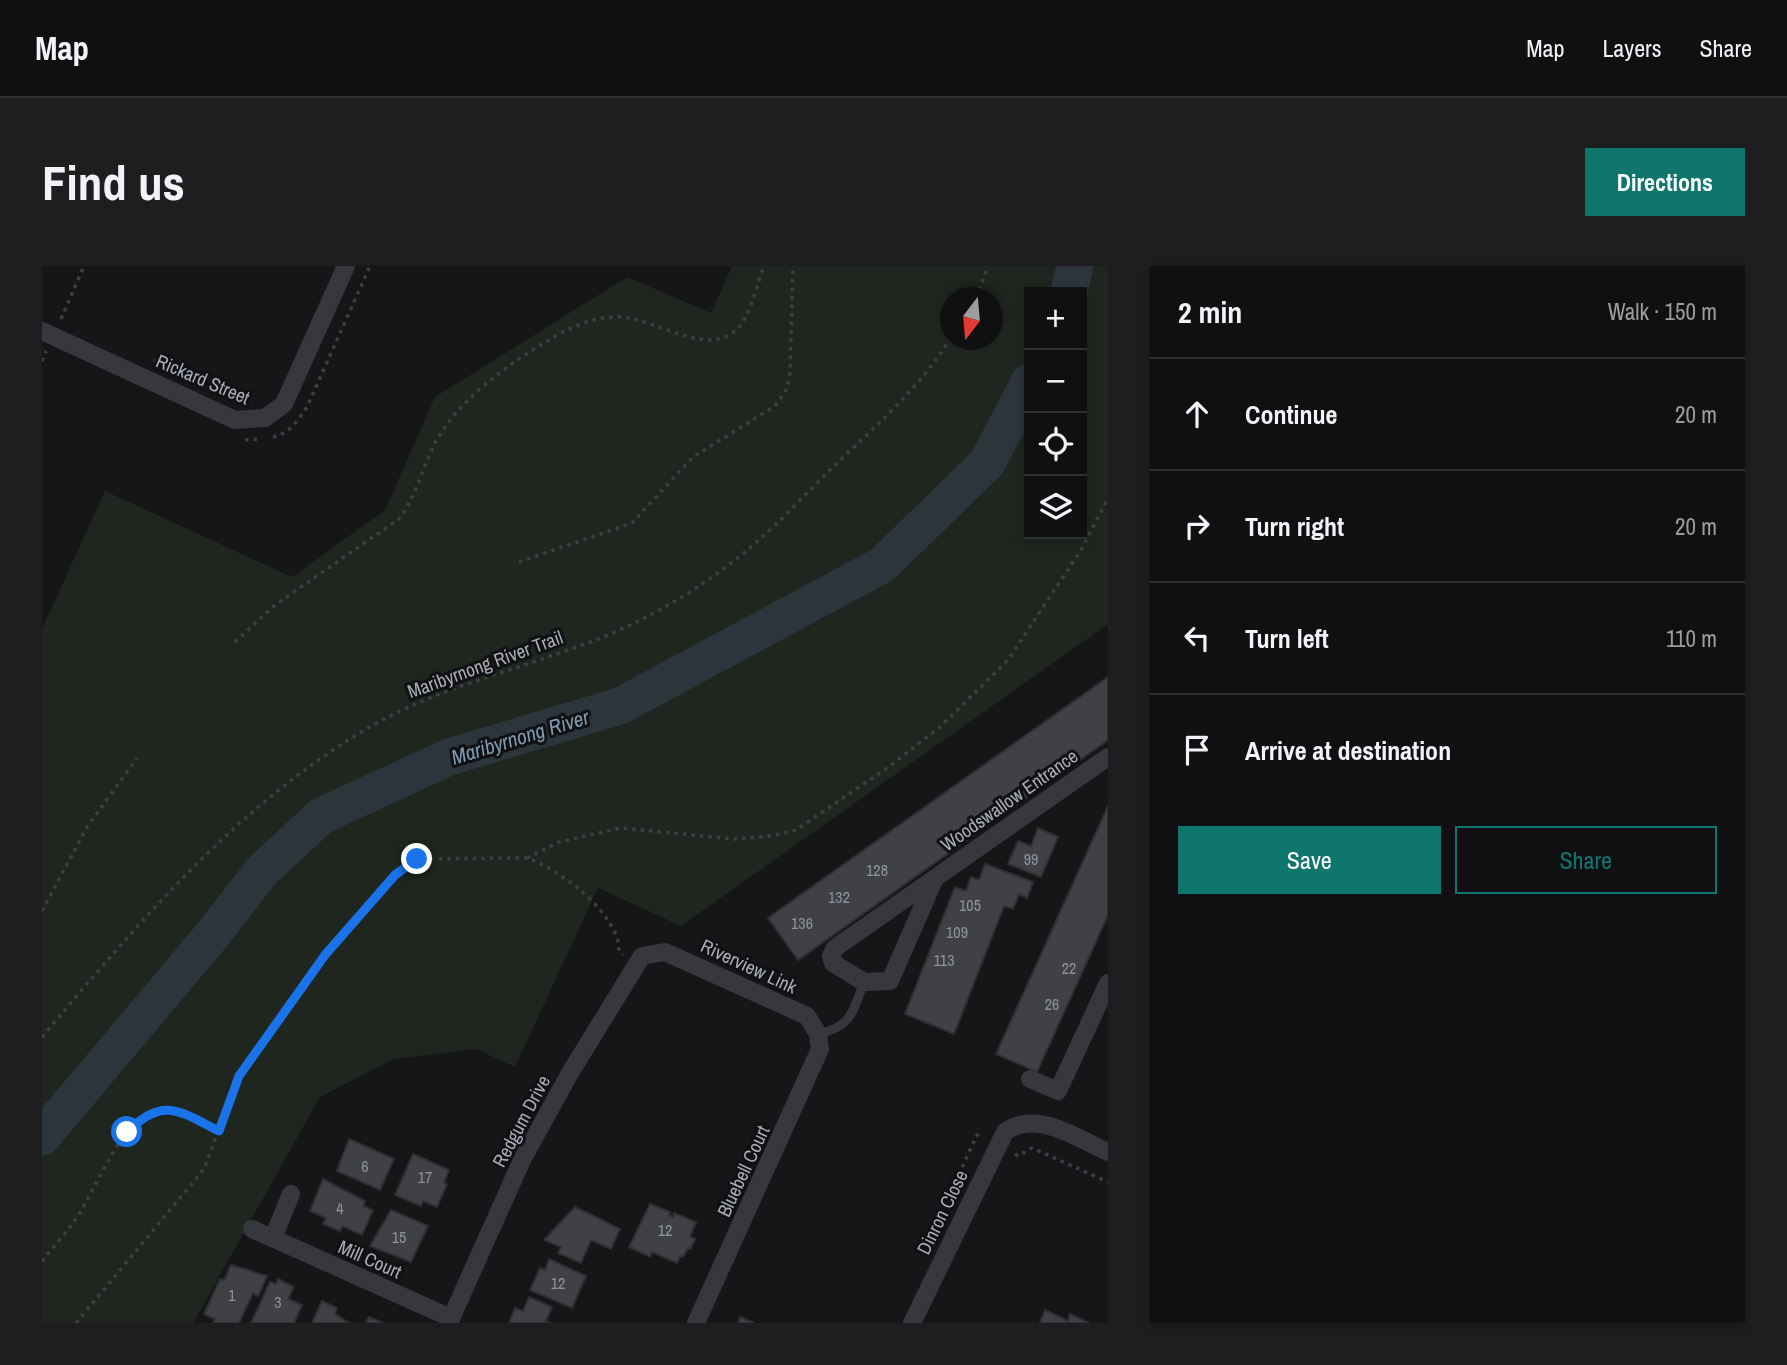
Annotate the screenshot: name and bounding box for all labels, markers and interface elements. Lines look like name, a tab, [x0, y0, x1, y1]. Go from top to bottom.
text: Map	[35, 26, 89, 70]
text: Map	[1526, 32, 1564, 64]
text: Layers	[1602, 32, 1661, 64]
text: Share	[1699, 32, 1752, 64]
button: Directions	[1585, 148, 1745, 216]
text: Find us	[42, 149, 185, 215]
north arrow	[940, 287, 1003, 350]
map controls	[1024, 287, 1087, 539]
button: +	[1024, 287, 1087, 350]
text: 2 min	[1178, 292, 1242, 332]
text: Walk · 150 m	[1608, 296, 1717, 327]
street label: Rickard Street	[152, 348, 255, 411]
button: −	[1024, 350, 1087, 413]
icon: ahead	[1178, 395, 1216, 433]
text: Continue	[1245, 397, 1337, 432]
text: 20 m	[1675, 399, 1717, 430]
button: locate	[1024, 413, 1087, 476]
button: layers	[1024, 476, 1087, 539]
icon: right	[1178, 507, 1216, 545]
text: Turn right	[1245, 509, 1344, 544]
text: 20 m	[1675, 511, 1717, 542]
icon: left	[1178, 619, 1216, 657]
text: Turn left	[1245, 621, 1329, 656]
text: 110 m	[1666, 623, 1717, 654]
street label: Maribyrnong River Trail	[404, 624, 566, 704]
water label: Maribyrnong River	[448, 702, 594, 772]
icon: arrive	[1178, 731, 1216, 769]
text: Arrive at destination	[1245, 733, 1451, 768]
street label: Woodswallow Entrance	[935, 743, 1083, 857]
button: Save	[1178, 826, 1441, 894]
button: Share	[1455, 826, 1717, 894]
route end	[401, 843, 432, 874]
house number: 99	[1024, 848, 1038, 870]
house number: 128	[866, 859, 888, 881]
house number: 132	[828, 886, 850, 908]
house number: 105	[959, 894, 981, 916]
house number: 136	[791, 912, 813, 934]
house number: 109	[946, 921, 968, 943]
street label: Riverview Link	[697, 932, 801, 1000]
house number: 113	[934, 949, 954, 971]
house number: 22	[1062, 957, 1076, 979]
house number: 26	[1045, 993, 1059, 1015]
street label: Redgum Drive	[486, 1071, 556, 1171]
route start	[111, 1116, 142, 1147]
street label: Bluebell Court	[711, 1121, 776, 1221]
house number: 6	[361, 1155, 369, 1177]
street label: Dinron Close	[910, 1165, 974, 1259]
house number: 17	[418, 1166, 432, 1188]
house number: 4	[336, 1197, 344, 1219]
house number: 12	[658, 1219, 672, 1241]
house number: 15	[392, 1226, 406, 1248]
street label: Mill Court	[334, 1234, 406, 1285]
house number: 12	[551, 1272, 565, 1294]
house number: 1	[228, 1284, 236, 1306]
house number: 3	[274, 1291, 282, 1313]

